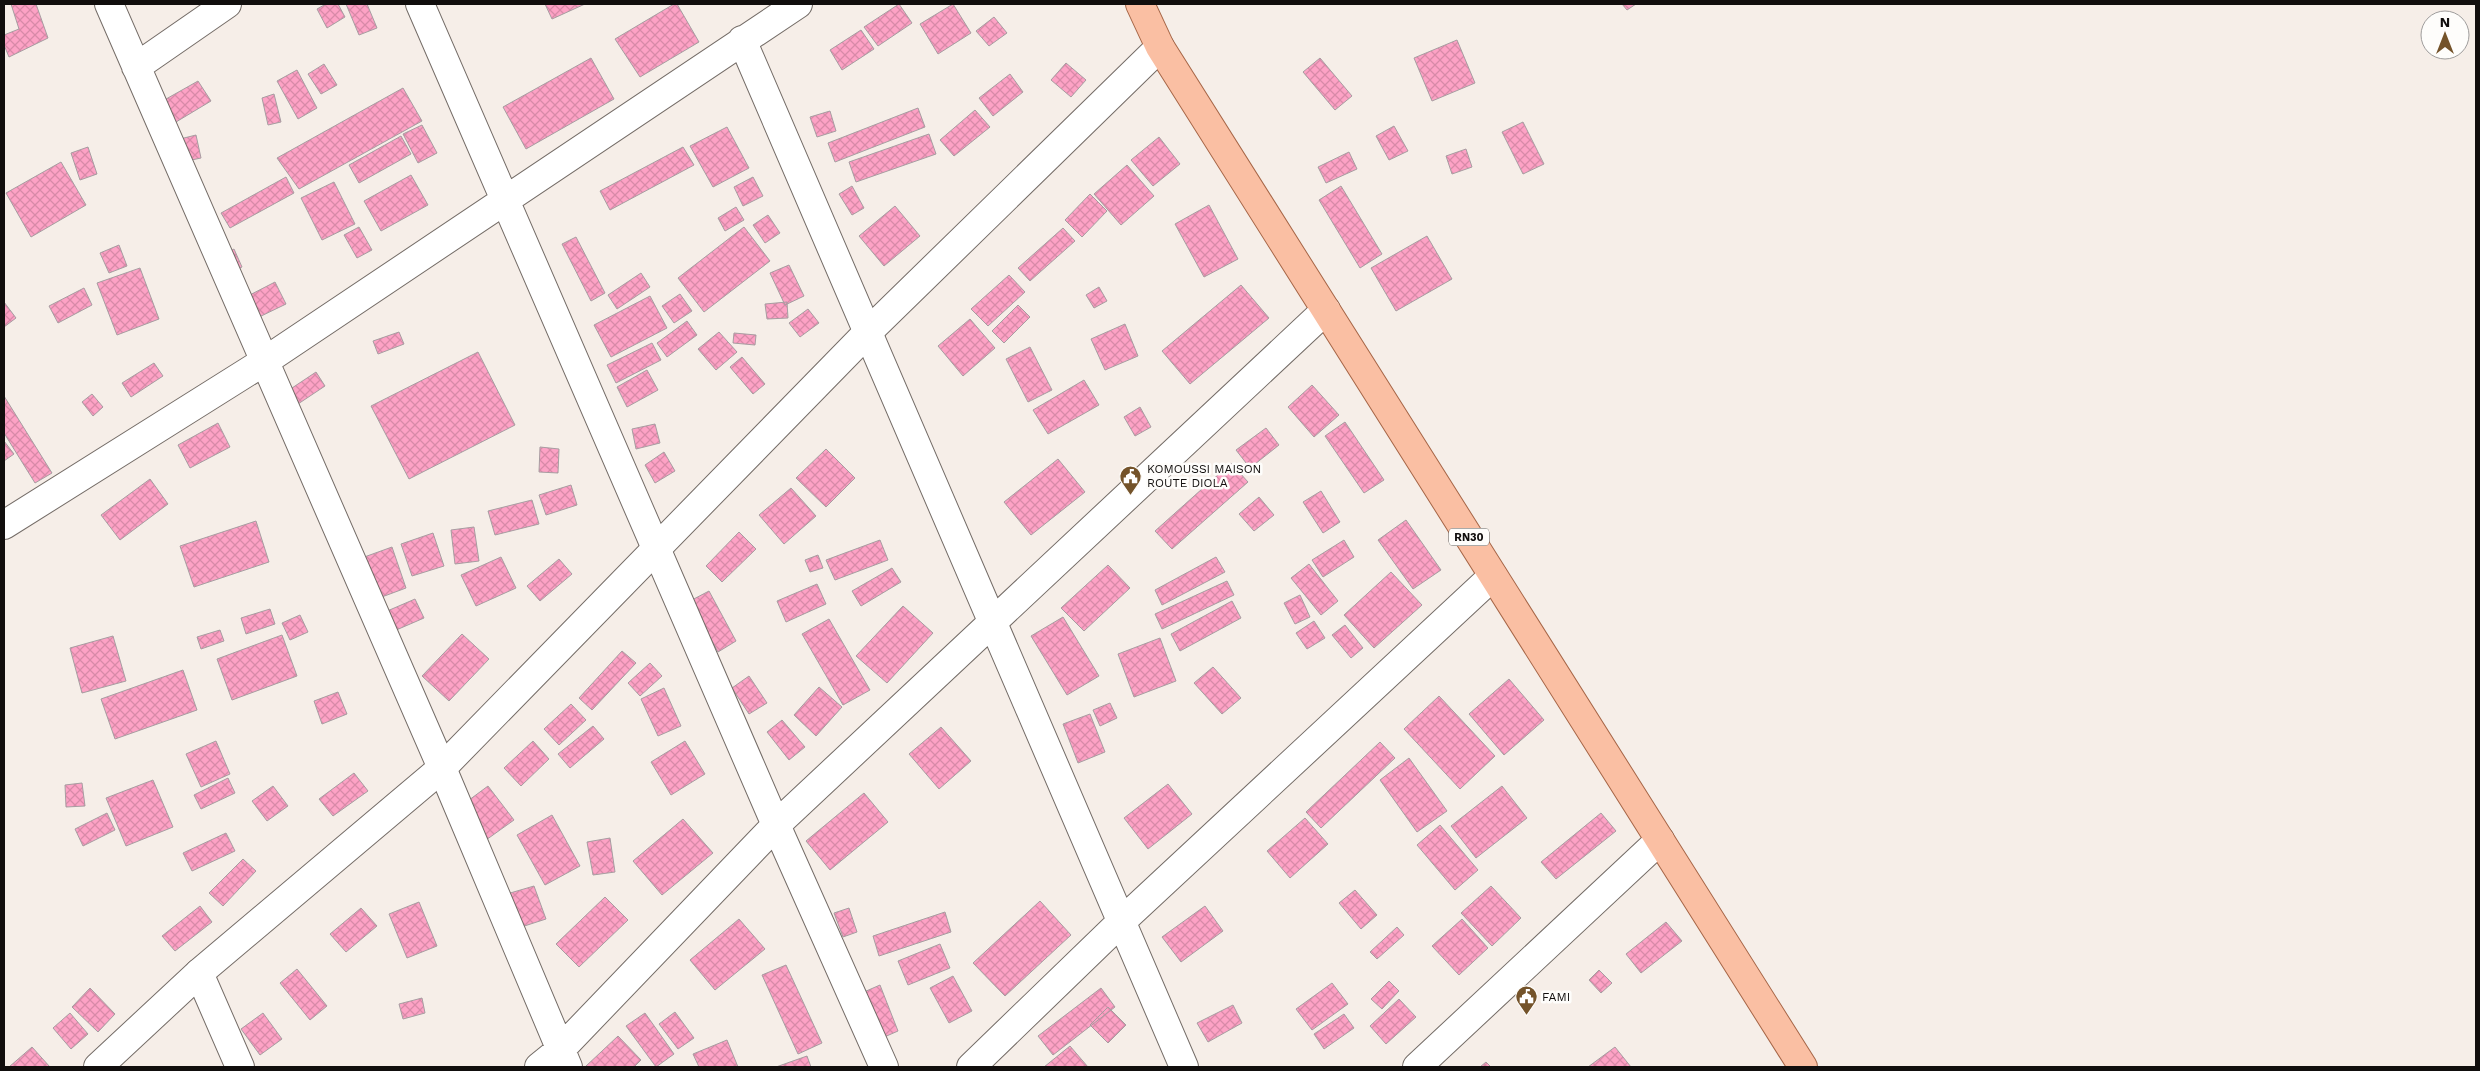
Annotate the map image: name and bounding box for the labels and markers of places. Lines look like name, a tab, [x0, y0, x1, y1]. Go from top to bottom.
place label: KOMOUSSI MAISON ROUTE DIOLA	[1147, 462, 1261, 490]
public building icon: KOMOUSSI MAISON ROUTE DIOLA	[1119, 464, 1143, 495]
public building icon: FAMI	[1514, 985, 1538, 1016]
place label: FAMI	[1542, 990, 1570, 1004]

